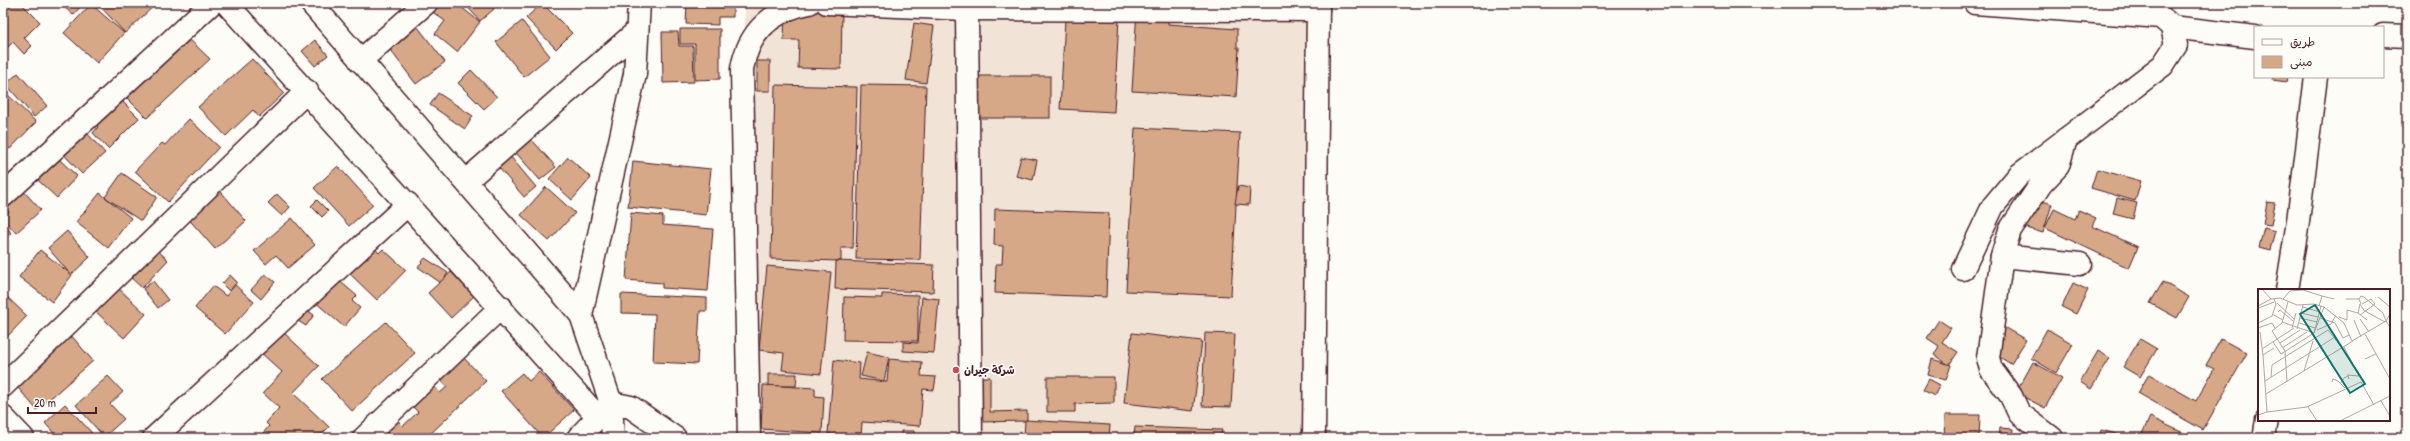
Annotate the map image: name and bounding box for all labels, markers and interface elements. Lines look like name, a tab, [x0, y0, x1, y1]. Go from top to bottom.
legend	[2254, 26, 2384, 78]
text: طريق	[2290, 33, 2315, 50]
text: مبنى	[2290, 53, 2313, 70]
inset map	[2258, 289, 2390, 421]
place label: شركة جيران	[964, 363, 1014, 377]
marker: شركة جيران	[951, 365, 961, 375]
scale bar	[28, 389, 96, 415]
text: 20 m	[34, 394, 56, 411]

